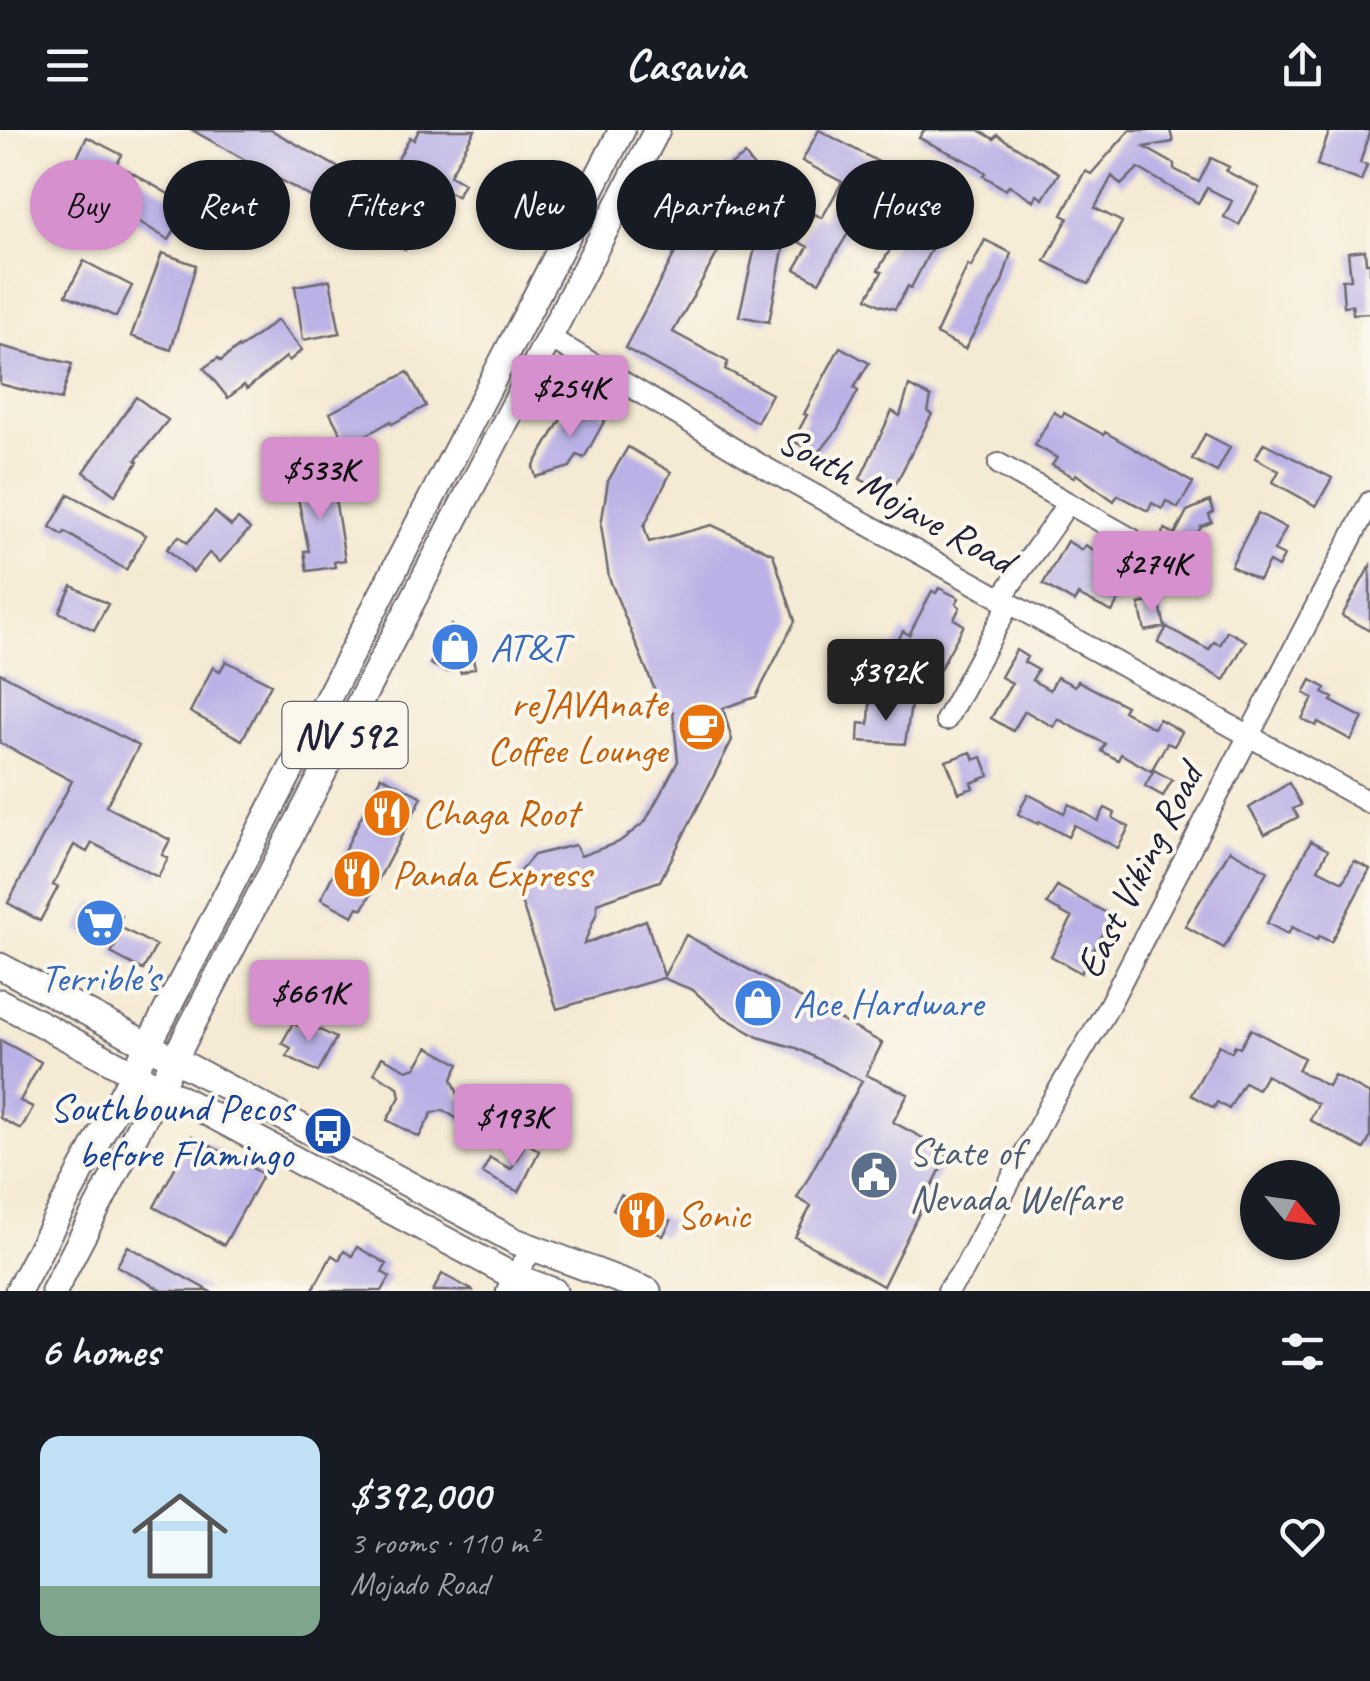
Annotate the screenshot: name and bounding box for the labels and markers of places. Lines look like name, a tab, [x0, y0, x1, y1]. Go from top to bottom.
pin: $254K	[500, 355, 640, 440]
pin: $533K	[250, 437, 390, 522]
pin: $274K	[1082, 531, 1222, 616]
shop icon: AT&T	[429, 621, 481, 673]
place label: AT&T	[490, 622, 575, 672]
pin: $392K	[816, 639, 956, 724]
place label: reJAVAnate Coffee Lounge	[487, 679, 670, 775]
cafe icon: reJAVAnate Coffee Lounge	[676, 701, 728, 753]
restaurant icon: Chaga Root	[361, 787, 413, 839]
place label: Chaga Root	[422, 788, 584, 838]
restaurant icon: Panda Express	[331, 848, 383, 900]
place label: Panda Express	[392, 849, 594, 899]
supermarket icon: Terrible's	[74, 897, 126, 949]
place label: Terrible's	[40, 953, 163, 1003]
pin: $661K	[239, 960, 379, 1045]
shop icon: Ace Hardware	[732, 977, 784, 1029]
place label: Ace Hardware	[793, 978, 986, 1028]
place label: Southbound Pecos before Flamingo	[50, 1083, 296, 1179]
pin: $193K	[443, 1084, 583, 1169]
bus stop icon: Southbound Pecos before Flamingo	[302, 1105, 354, 1157]
place label: State of Nevada Welfare	[909, 1127, 1124, 1223]
public building icon: State of Nevada Welfare	[848, 1149, 900, 1201]
restaurant icon: Sonic	[616, 1189, 668, 1241]
place label: Sonic	[677, 1190, 752, 1240]

